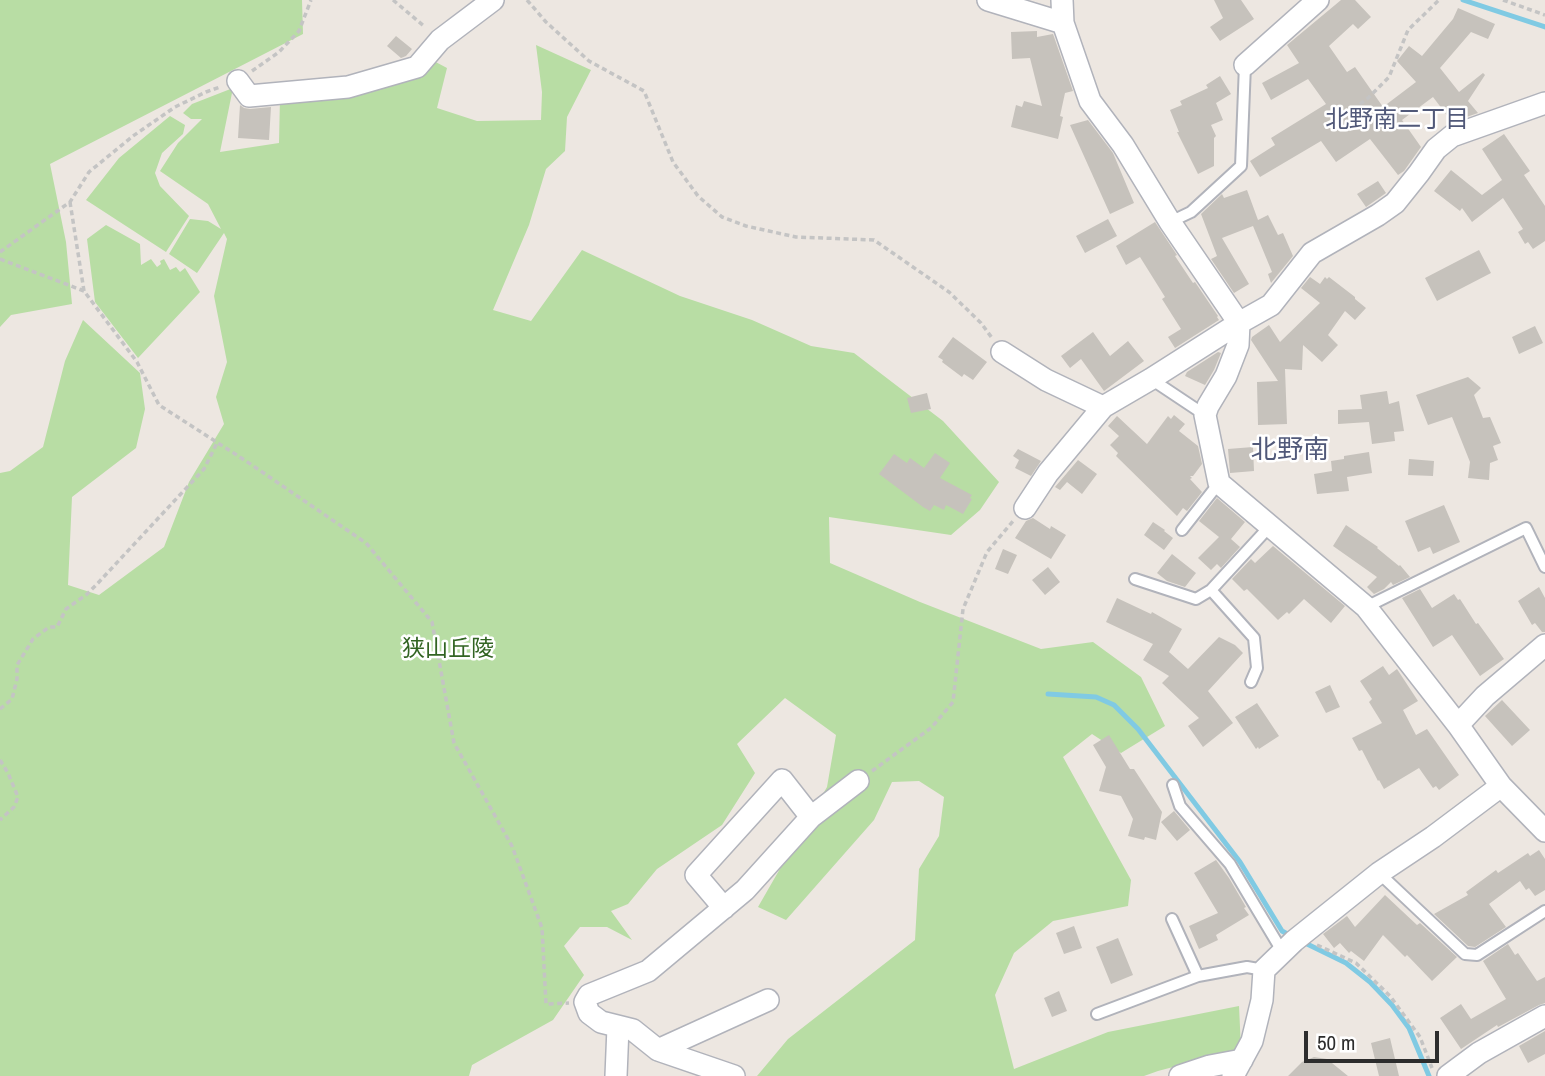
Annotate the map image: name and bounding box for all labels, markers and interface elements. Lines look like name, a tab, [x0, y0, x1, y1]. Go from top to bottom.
district label: 北野南二丁目	[1325, 107, 1469, 135]
district label: 北野南	[1251, 435, 1329, 467]
park label: 狭山丘陵	[402, 636, 494, 664]
scale bar	[1307, 1016, 1442, 1060]
text: 50 m	[1317, 1028, 1355, 1057]

